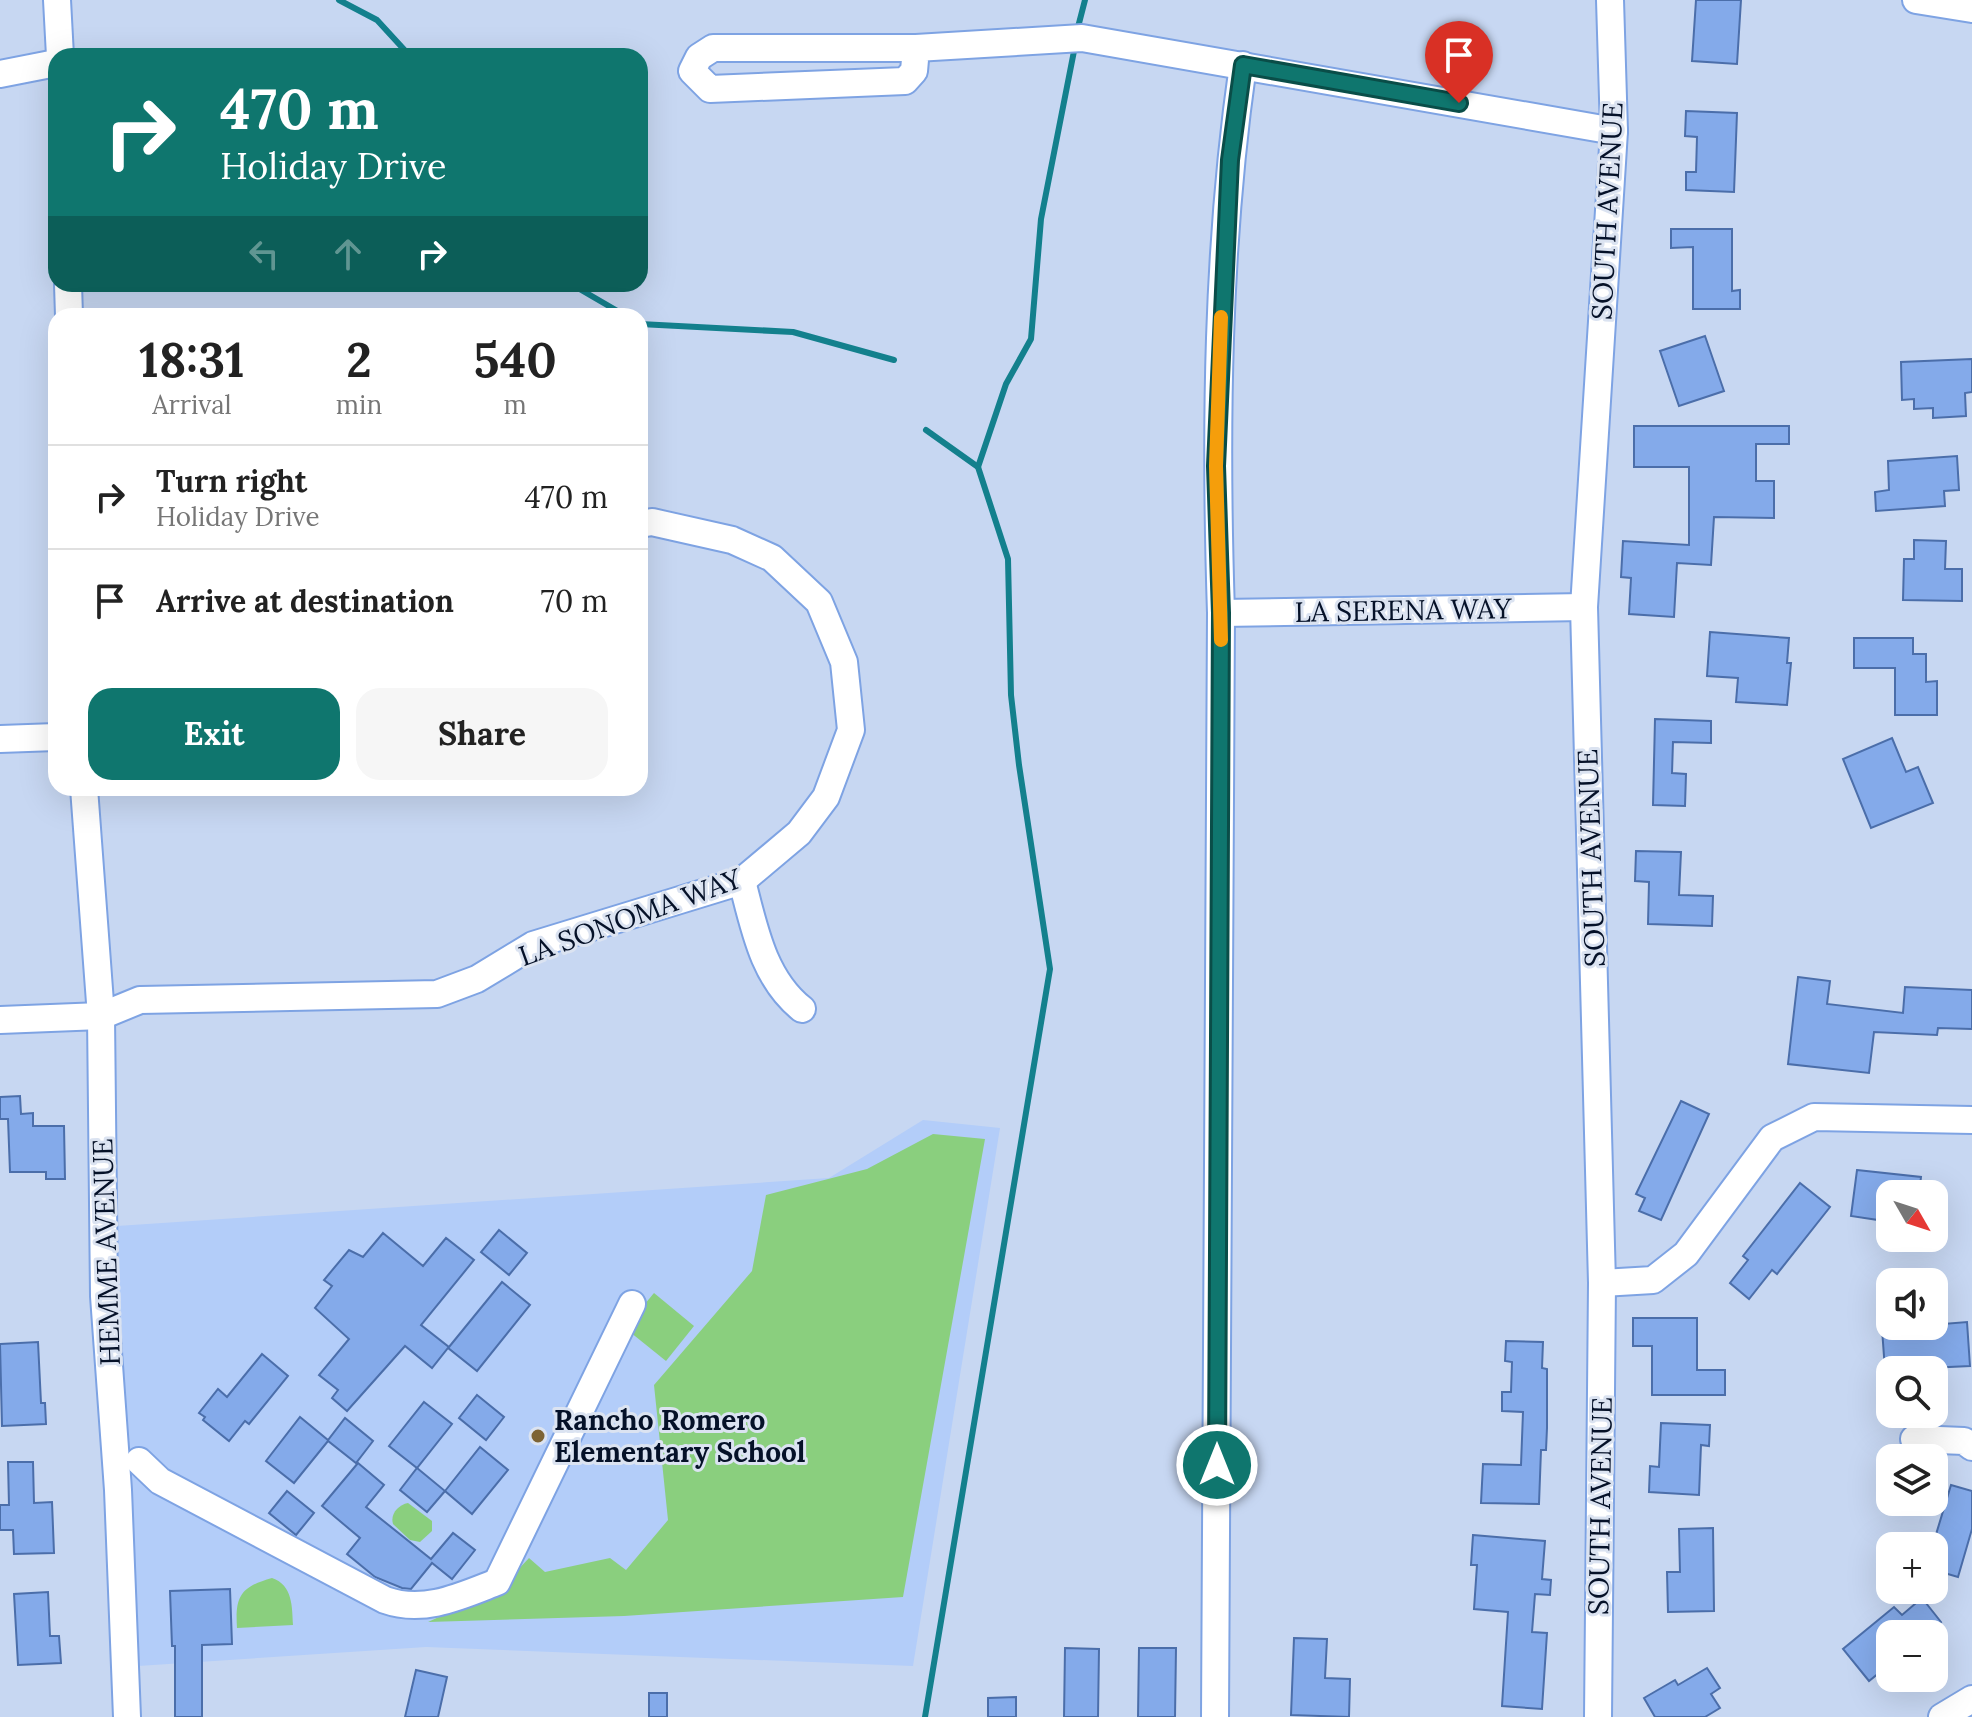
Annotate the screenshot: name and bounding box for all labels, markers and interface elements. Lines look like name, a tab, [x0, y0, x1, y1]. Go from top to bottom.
pin	[1425, 21, 1493, 103]
icon: arrive	[1437, 33, 1481, 77]
text: 470 m	[220, 73, 379, 144]
icon: right	[88, 80, 192, 184]
street label: SOUTH AVENUE	[1583, 101, 1631, 321]
text: Holiday Drive	[220, 143, 447, 189]
icon: left	[242, 232, 286, 276]
icon: ahead	[326, 232, 370, 276]
icon: right	[410, 232, 454, 276]
text: 18:31	[139, 329, 245, 390]
text: 2	[346, 329, 372, 390]
text: 540	[473, 329, 557, 390]
text: Arrival	[152, 388, 232, 421]
text: min	[336, 388, 382, 421]
text: m	[503, 388, 527, 421]
text: Turn right	[156, 462, 307, 500]
icon: right	[88, 475, 132, 519]
text: 470 m	[525, 478, 608, 516]
text: Holiday Drive	[156, 500, 320, 533]
icon: arrive	[88, 579, 132, 623]
text: Arrive at destination	[156, 582, 454, 620]
text: 70 m	[541, 582, 608, 620]
street label: LA SERENA WAY	[1294, 590, 1513, 630]
button: Exit	[88, 688, 340, 780]
button: Share	[356, 688, 608, 780]
street label: SOUTH AVENUE	[1569, 748, 1613, 968]
street label: LA SONOMA WAY	[514, 860, 747, 974]
street label: HEMME AVENUE	[84, 1138, 128, 1366]
north arrow	[1876, 1180, 1948, 1252]
map controls	[1876, 1180, 1948, 1692]
button: sound	[1876, 1268, 1948, 1340]
button: search	[1876, 1356, 1948, 1428]
street label: SOUTH AVENUE	[1580, 1397, 1620, 1615]
place label: Rancho Romero Elementary School	[554, 1402, 806, 1470]
position arrow	[1175, 1423, 1259, 1507]
marker: Rancho Romero Elementary School	[529, 1427, 547, 1445]
button: layers	[1876, 1444, 1948, 1516]
button: +	[1876, 1532, 1948, 1604]
button: −	[1876, 1620, 1948, 1692]

